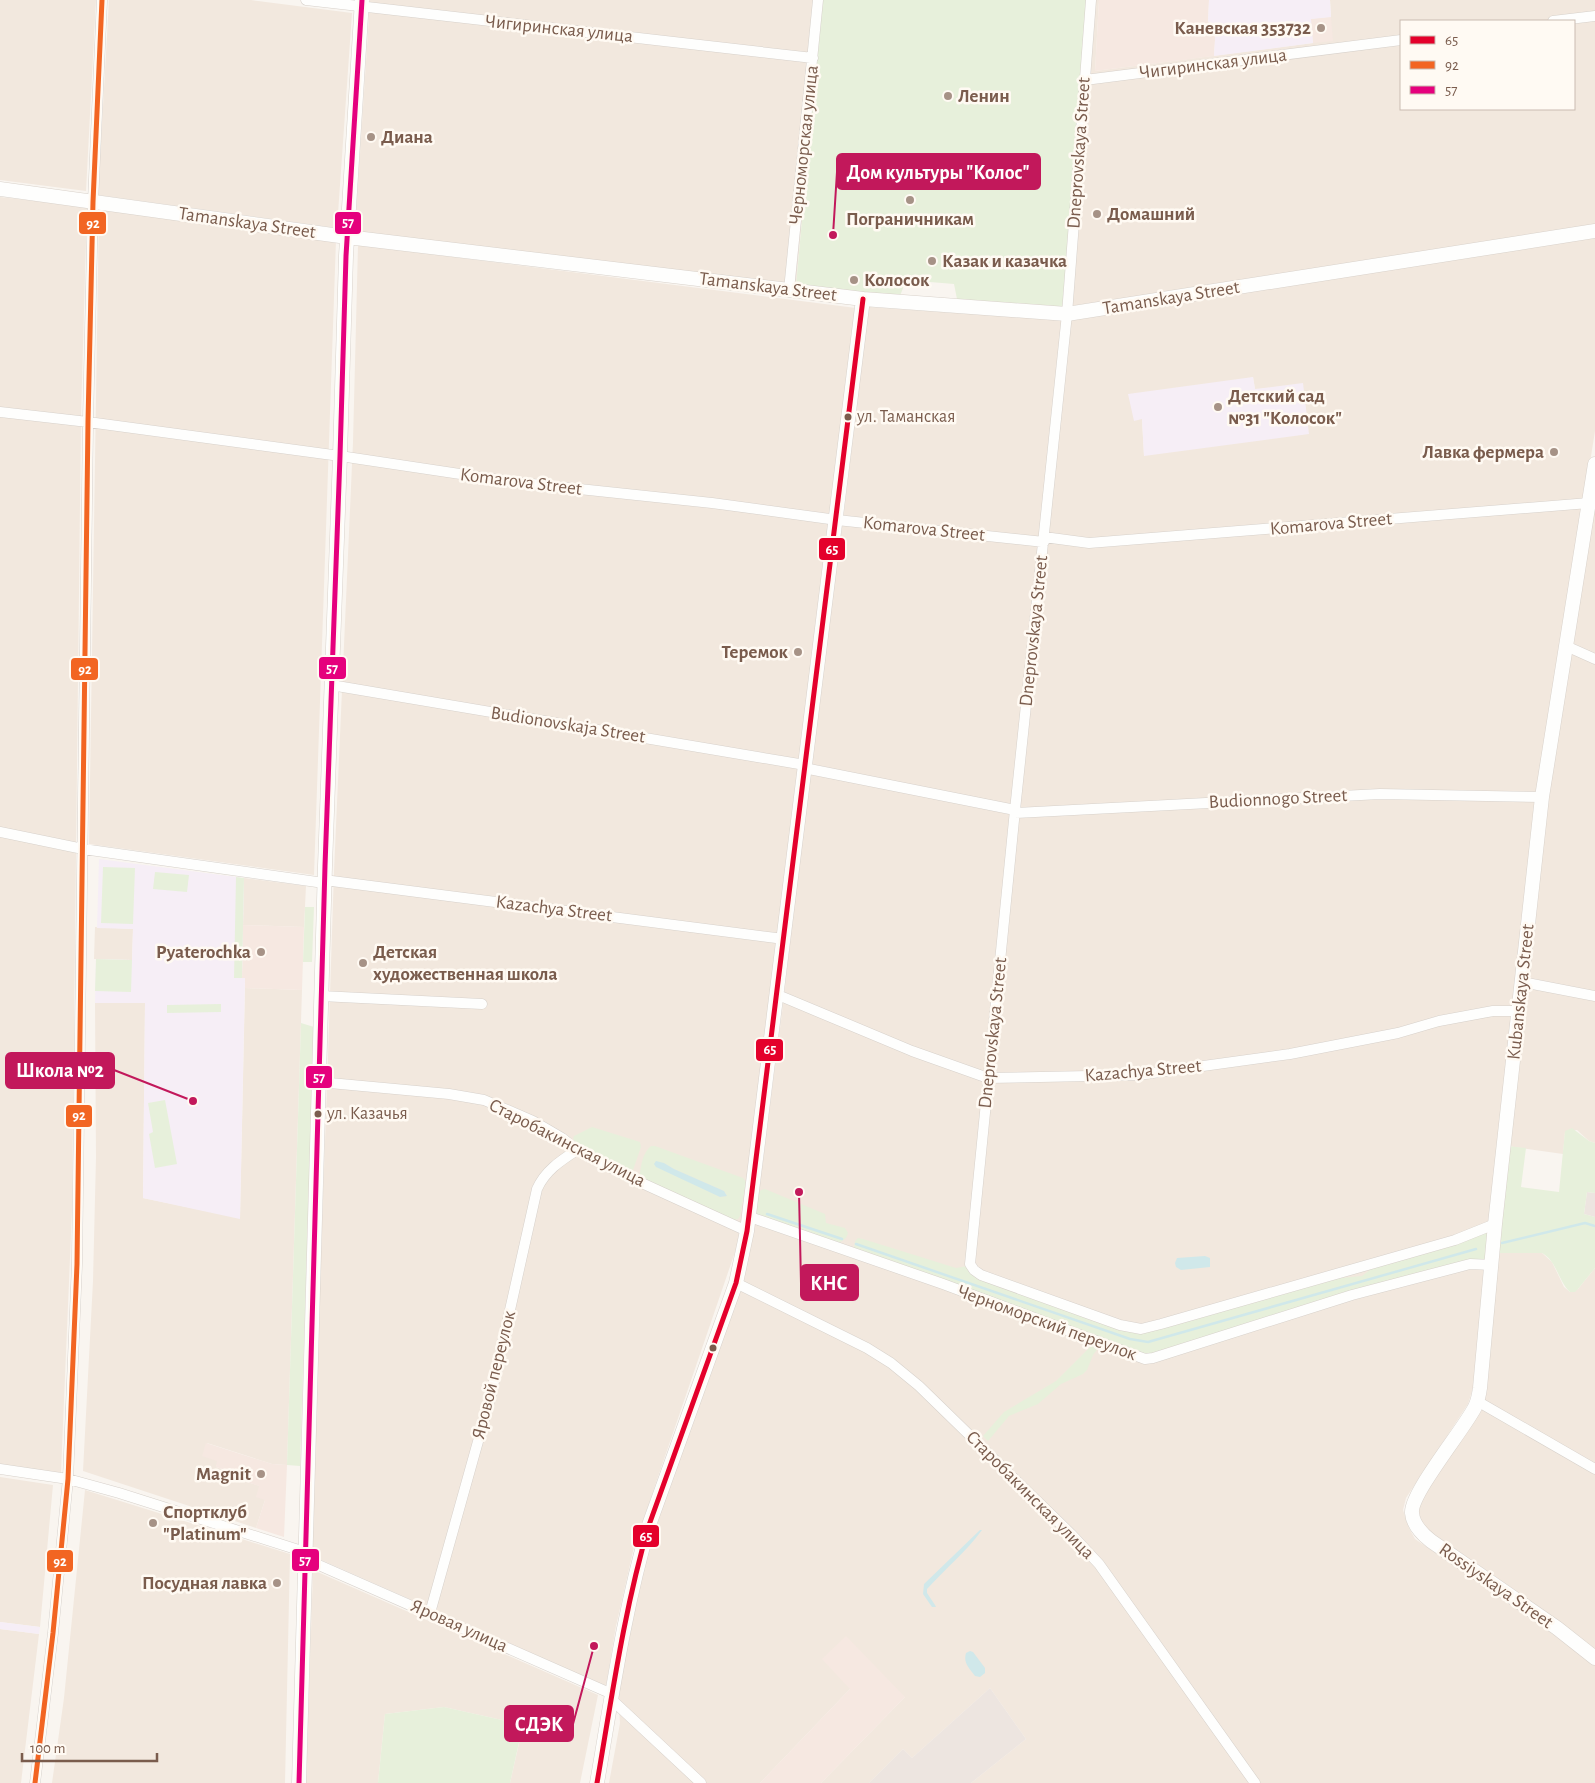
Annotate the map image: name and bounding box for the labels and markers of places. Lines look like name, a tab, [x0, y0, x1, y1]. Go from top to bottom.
place label: Каневская 353732	[1174, 19, 1311, 38]
marker: Каневская 353732	[1315, 22, 1327, 34]
place label: Ленин	[958, 87, 1010, 106]
marker: Ленин	[942, 90, 954, 102]
place label: Диана	[381, 128, 433, 147]
marker: Диана	[365, 131, 377, 143]
callout: Дом культуры "Колос"	[837, 154, 1040, 189]
marker: Пограничникам	[904, 194, 916, 206]
place label: Домашний	[1107, 205, 1195, 224]
marker: Домашний	[1091, 208, 1103, 220]
place label: Пограничникам	[846, 210, 974, 229]
place label: Казак и казачка	[942, 252, 1067, 271]
marker: Казак и казачка	[926, 255, 938, 267]
place label: Колосок	[864, 271, 930, 290]
marker: Колосок	[848, 274, 860, 286]
place label: Детский сад №31 "Колосок"	[1228, 387, 1342, 428]
marker: Детский сад №31 "Колосок"	[1212, 401, 1224, 413]
place label: ул. Таманская	[856, 408, 955, 426]
marker: ул. Таманская	[843, 412, 853, 422]
place label: Лавка фермера	[1422, 443, 1544, 462]
marker: Лавка фермера	[1548, 446, 1560, 458]
place label: Теремок	[721, 643, 789, 662]
marker: Теремок	[792, 646, 804, 658]
place label: Pyaterochka	[156, 943, 251, 962]
place label: Детская художественная школа	[373, 943, 557, 984]
marker: Pyaterochka	[255, 946, 267, 958]
marker: Детская художественная школа	[357, 957, 369, 969]
callout: Школа №2	[6, 1053, 114, 1088]
place label: ул. Казачья	[326, 1105, 408, 1123]
marker: ул. Казачья	[313, 1109, 323, 1119]
callout: КНС	[801, 1265, 858, 1300]
unlabelled marker	[708, 1343, 718, 1353]
place label: Magnit	[196, 1465, 252, 1484]
marker: Magnit	[255, 1468, 267, 1480]
place label: Спортклуб "Platinum"	[163, 1503, 247, 1544]
marker: Спортклуб "Platinum"	[147, 1517, 159, 1529]
place label: Посудная лавка	[142, 1574, 267, 1593]
marker: Посудная лавка	[271, 1577, 283, 1589]
callout: СДЭК	[505, 1706, 573, 1741]

